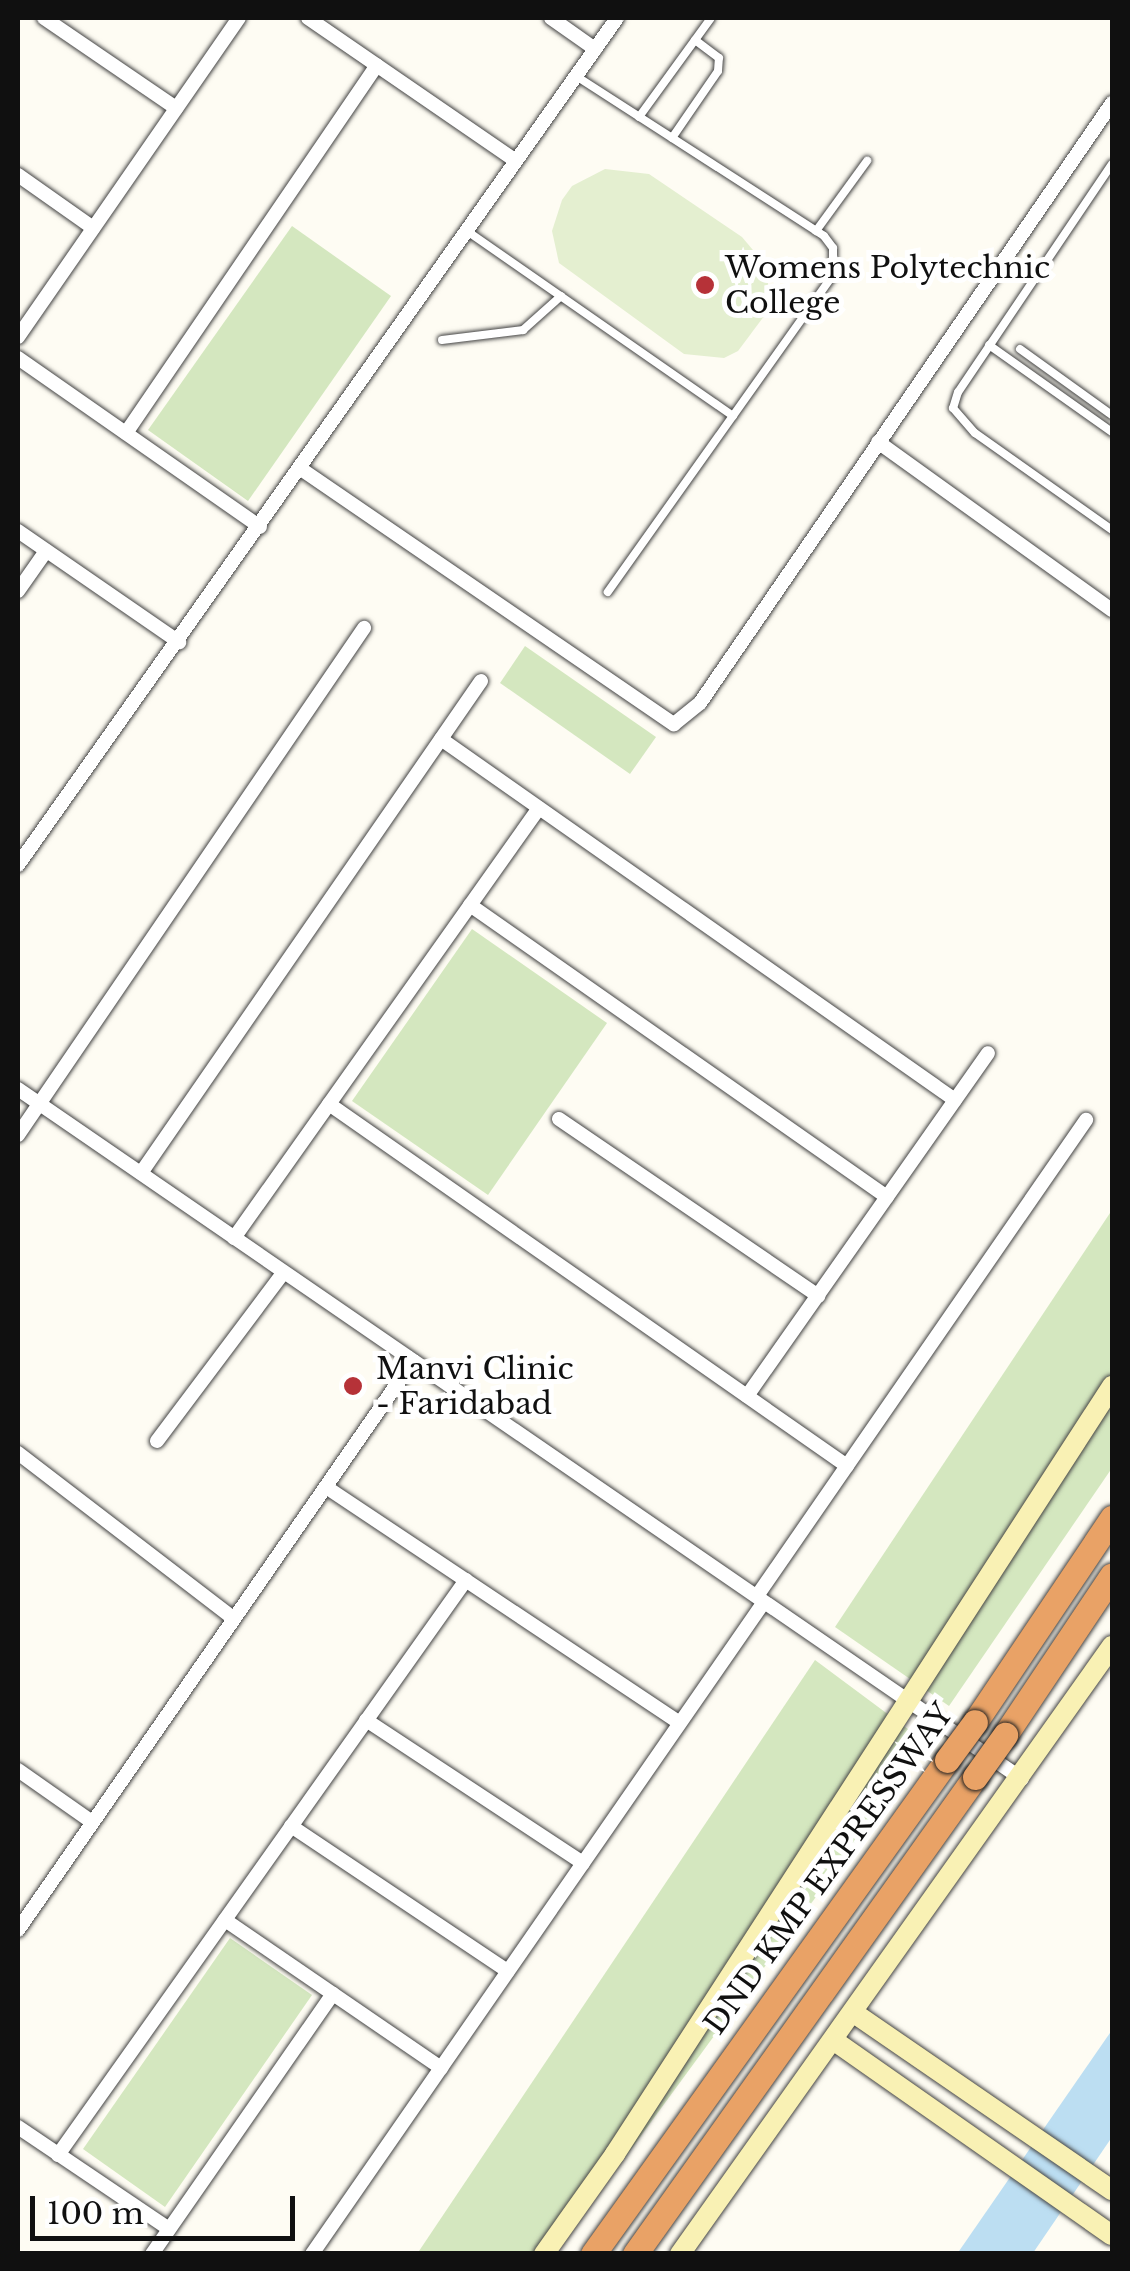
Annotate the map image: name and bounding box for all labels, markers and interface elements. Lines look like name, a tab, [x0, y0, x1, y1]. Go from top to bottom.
place label: Womens Polytechnic College	[725, 250, 1050, 320]
marker: Womens Polytechnic College	[694, 274, 716, 296]
place label: Manvi Clinic - Faridabad	[376, 1351, 574, 1422]
marker: Manvi Clinic - Faridabad	[340, 1373, 366, 1399]
street label: DND KMP EXPRESSWAY	[697, 1696, 961, 2042]
scale bar	[35, 2176, 300, 2238]
text: 100 m	[47, 2195, 144, 2232]

